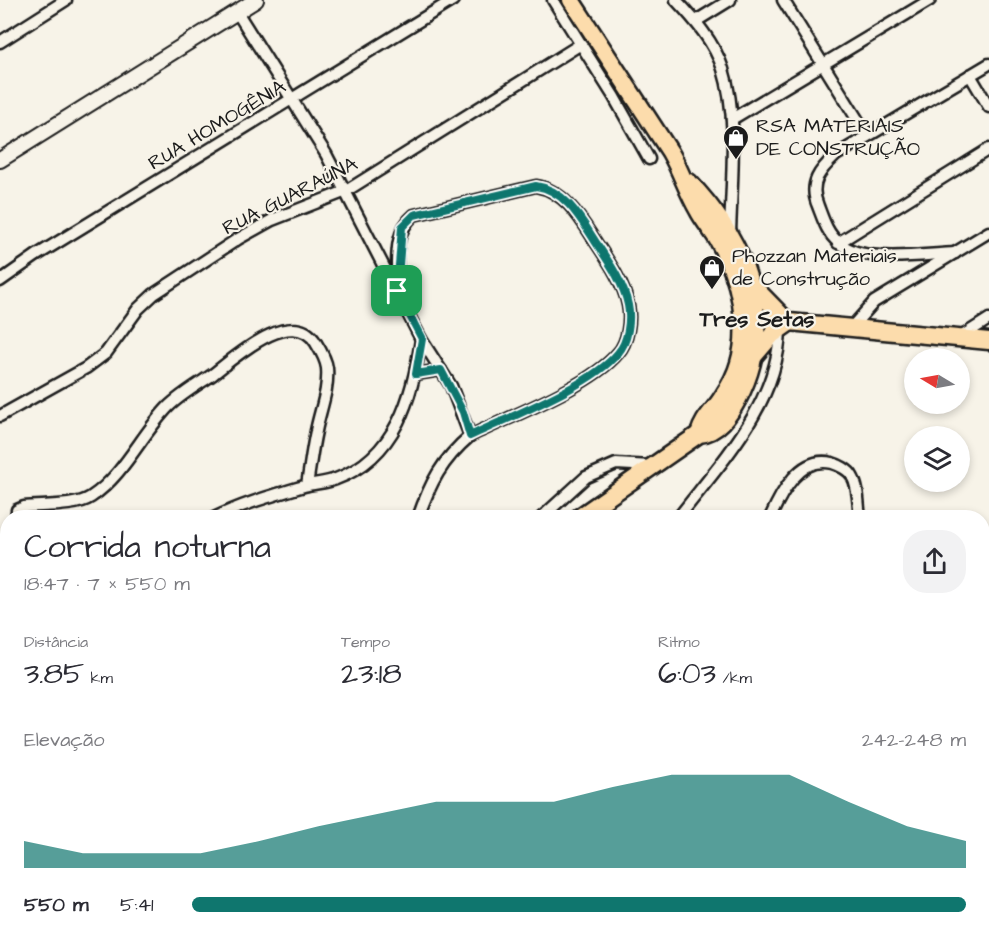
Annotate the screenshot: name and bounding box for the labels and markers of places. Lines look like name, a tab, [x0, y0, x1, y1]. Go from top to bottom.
place label: RSA MATERIAIS DE CONSTRUÇÃO	[756, 112, 920, 163]
shop icon: RSA MATERIAIS DE CONSTRUÇÃO	[721, 123, 751, 161]
place label: Phozzan Materiais de Construção	[732, 242, 897, 293]
shop icon: Phozzan Materiais de Construção	[697, 253, 727, 291]
pin	[371, 265, 422, 316]

